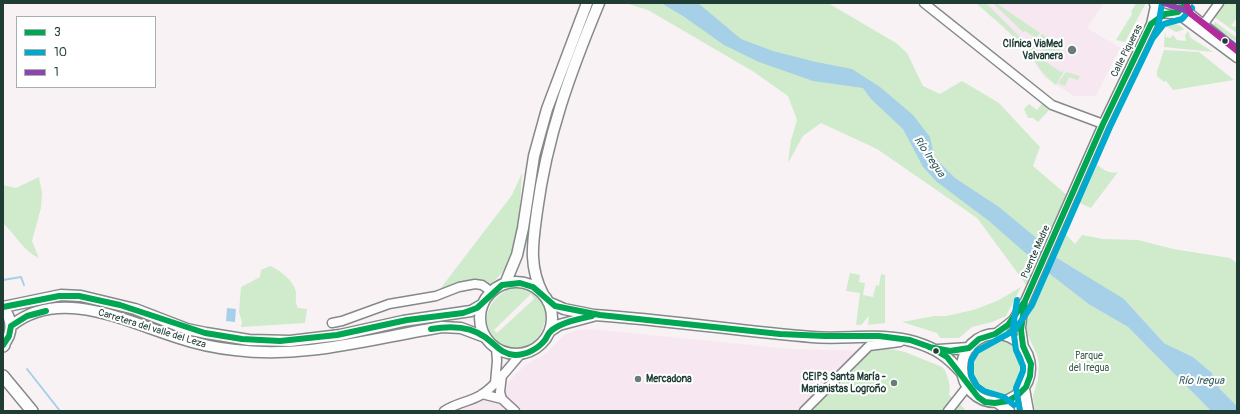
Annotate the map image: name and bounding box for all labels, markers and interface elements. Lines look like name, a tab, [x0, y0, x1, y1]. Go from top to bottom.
legend	[16, 16, 156, 88]
street label: Calle Piqueras	[1109, 23, 1145, 79]
text: 3	[54, 25, 61, 40]
unlabelled marker	[1220, 36, 1230, 46]
place label: Clínica ViaMed Valvanera	[1003, 38, 1063, 62]
marker: Clínica ViaMed Valvanera	[1066, 44, 1078, 56]
text: 10	[54, 45, 67, 60]
text: 1	[54, 65, 59, 80]
water label: Río Iregua	[911, 134, 947, 180]
street label: Puente Madre	[1019, 224, 1053, 280]
street label: Carretera del valle del Leza	[96, 307, 208, 351]
unlabelled marker	[931, 346, 941, 356]
park label: Parque del Iregua	[1069, 350, 1109, 374]
place label: CEIPS Santa María - Marianistas Logroño	[801, 371, 886, 394]
place label: Mercadona	[646, 373, 692, 385]
marker: Mercadona	[633, 374, 643, 384]
water label: Río Iregua	[1178, 374, 1224, 388]
marker: CEIPS Santa María - Marianistas Logroño	[889, 378, 899, 388]

